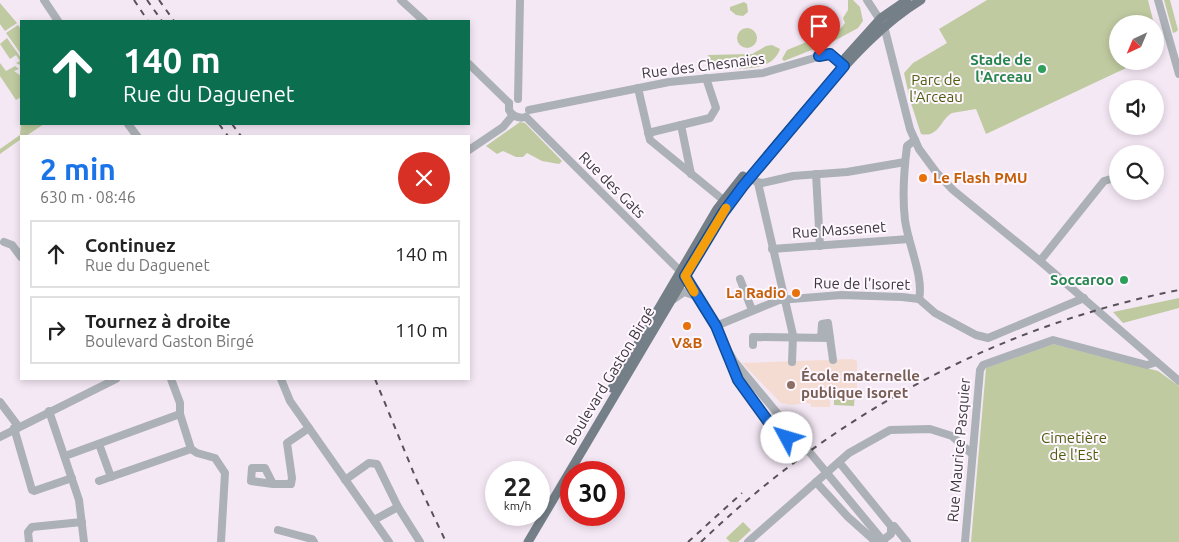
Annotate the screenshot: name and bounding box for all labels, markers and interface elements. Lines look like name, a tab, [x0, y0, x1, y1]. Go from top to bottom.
pin	[798, 5, 840, 56]
icon: arrive	[805, 12, 833, 40]
north arrow	[1109, 15, 1164, 70]
map controls	[1109, 15, 1164, 200]
icon: ahead	[40, 40, 105, 105]
text: 140 m	[123, 40, 221, 80]
street label: Rue des Chesnaies	[640, 50, 765, 81]
place label: Stade de l'Arceau	[970, 51, 1032, 85]
marker: Stade de l'Arceau	[1036, 63, 1048, 75]
park label: Parc de l'Arceau	[909, 71, 963, 105]
button: sound	[1109, 80, 1164, 135]
text: Rue du Daguenet	[123, 81, 294, 106]
button: search	[1109, 145, 1164, 200]
street label: Rue des Gats	[576, 148, 649, 221]
text: 2 min	[40, 152, 116, 186]
button: close	[398, 152, 450, 204]
place label: Le Flash PMU	[933, 169, 1028, 186]
marker: Le Flash PMU	[917, 172, 929, 184]
text: 630 m · 08:46	[40, 188, 136, 206]
street label: Rue Massenet	[791, 218, 887, 241]
text: Continuez	[85, 234, 175, 256]
icon: ahead	[42, 240, 70, 268]
text: 140 m	[395, 243, 448, 265]
text: Rue du Daguenet	[85, 256, 210, 274]
place label: Soccaroo	[1050, 271, 1114, 288]
street label: Rue de l'Isoret	[814, 274, 911, 293]
marker: Soccaroo	[1118, 274, 1130, 286]
place label: La Radio	[726, 284, 786, 301]
marker: La Radio	[790, 287, 802, 299]
street label: Boulevard Gaston Birgé	[561, 303, 658, 448]
text: Tournez à droite	[85, 310, 231, 332]
icon: right	[42, 316, 70, 344]
text: 110 m	[395, 319, 448, 341]
marker: V&B	[681, 320, 693, 332]
text: Boulevard Gaston Birgé	[85, 332, 254, 350]
place label: V&B	[672, 334, 702, 351]
place label: École maternelle publique Isoret	[801, 367, 920, 401]
street label: Rue Maurice Pasquier	[944, 377, 973, 523]
marker: École maternelle publique Isoret	[785, 379, 797, 391]
position arrow	[760, 411, 812, 463]
park label: Cimetière de l'Est	[1041, 429, 1107, 463]
speed limit sign: 30	[560, 461, 625, 526]
text: 22	[503, 473, 532, 501]
text: km/h	[504, 499, 531, 512]

